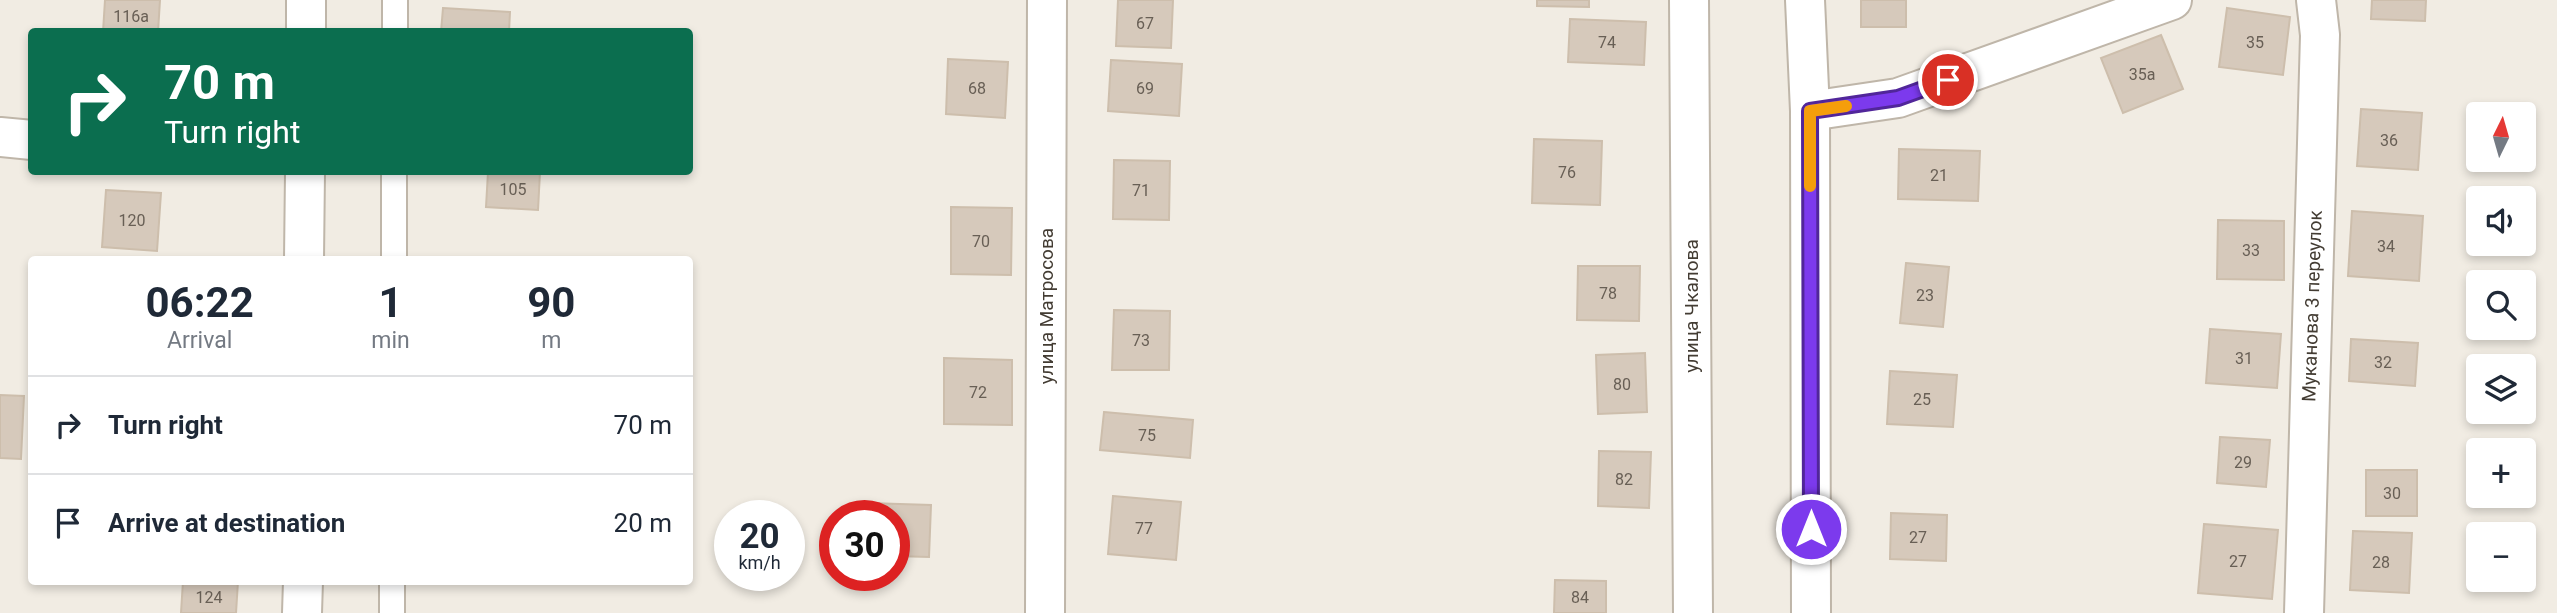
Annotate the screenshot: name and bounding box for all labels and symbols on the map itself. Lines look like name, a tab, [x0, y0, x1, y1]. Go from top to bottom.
house number: 116а	[113, 7, 149, 26]
house number: 67	[1136, 14, 1154, 33]
house number: 74	[1598, 33, 1616, 52]
house number: 35	[2246, 33, 2264, 52]
pin	[1918, 50, 1978, 110]
house number: 35а	[2129, 65, 2155, 84]
house number: 68	[968, 79, 986, 98]
house number: 69	[1136, 79, 1154, 98]
north arrow	[2466, 102, 2536, 172]
house number: 36	[2380, 131, 2398, 150]
house number: 76	[1558, 163, 1576, 182]
house number: 21	[1930, 166, 1948, 185]
house number: 105	[500, 180, 526, 199]
house number: 71	[1132, 181, 1150, 200]
street label: Муканова 3 переулок	[2297, 209, 2327, 402]
house number: 120	[119, 211, 145, 230]
street label: улица Матросова	[1035, 228, 1058, 384]
house number: 70	[972, 232, 990, 251]
house number: 34	[2377, 237, 2395, 256]
street label: улица Чкалова	[1680, 239, 1703, 373]
house number: 33	[2242, 241, 2260, 260]
house number: 78	[1599, 284, 1617, 303]
house number: 23	[1916, 286, 1934, 305]
house number: 73	[1132, 331, 1150, 350]
house number: 31	[2235, 349, 2253, 368]
house number: 32	[2374, 353, 2392, 372]
house number: 80	[1613, 375, 1631, 394]
house number: 72	[969, 383, 987, 402]
house number: 25	[1913, 390, 1931, 409]
house number: 75	[1138, 426, 1156, 445]
house number: 29	[2234, 453, 2252, 472]
house number: 82	[1615, 470, 1633, 489]
house number: 30	[2383, 484, 2401, 503]
position arrow	[1774, 492, 1848, 566]
speed limit sign: 30	[819, 500, 910, 591]
house number: 77	[1135, 519, 1153, 538]
house number: 27	[1909, 528, 1927, 547]
house number: 27	[2229, 552, 2247, 571]
house number: 28	[2372, 553, 2390, 572]
house number: 124	[196, 588, 222, 607]
house number: 84	[1571, 588, 1589, 607]

